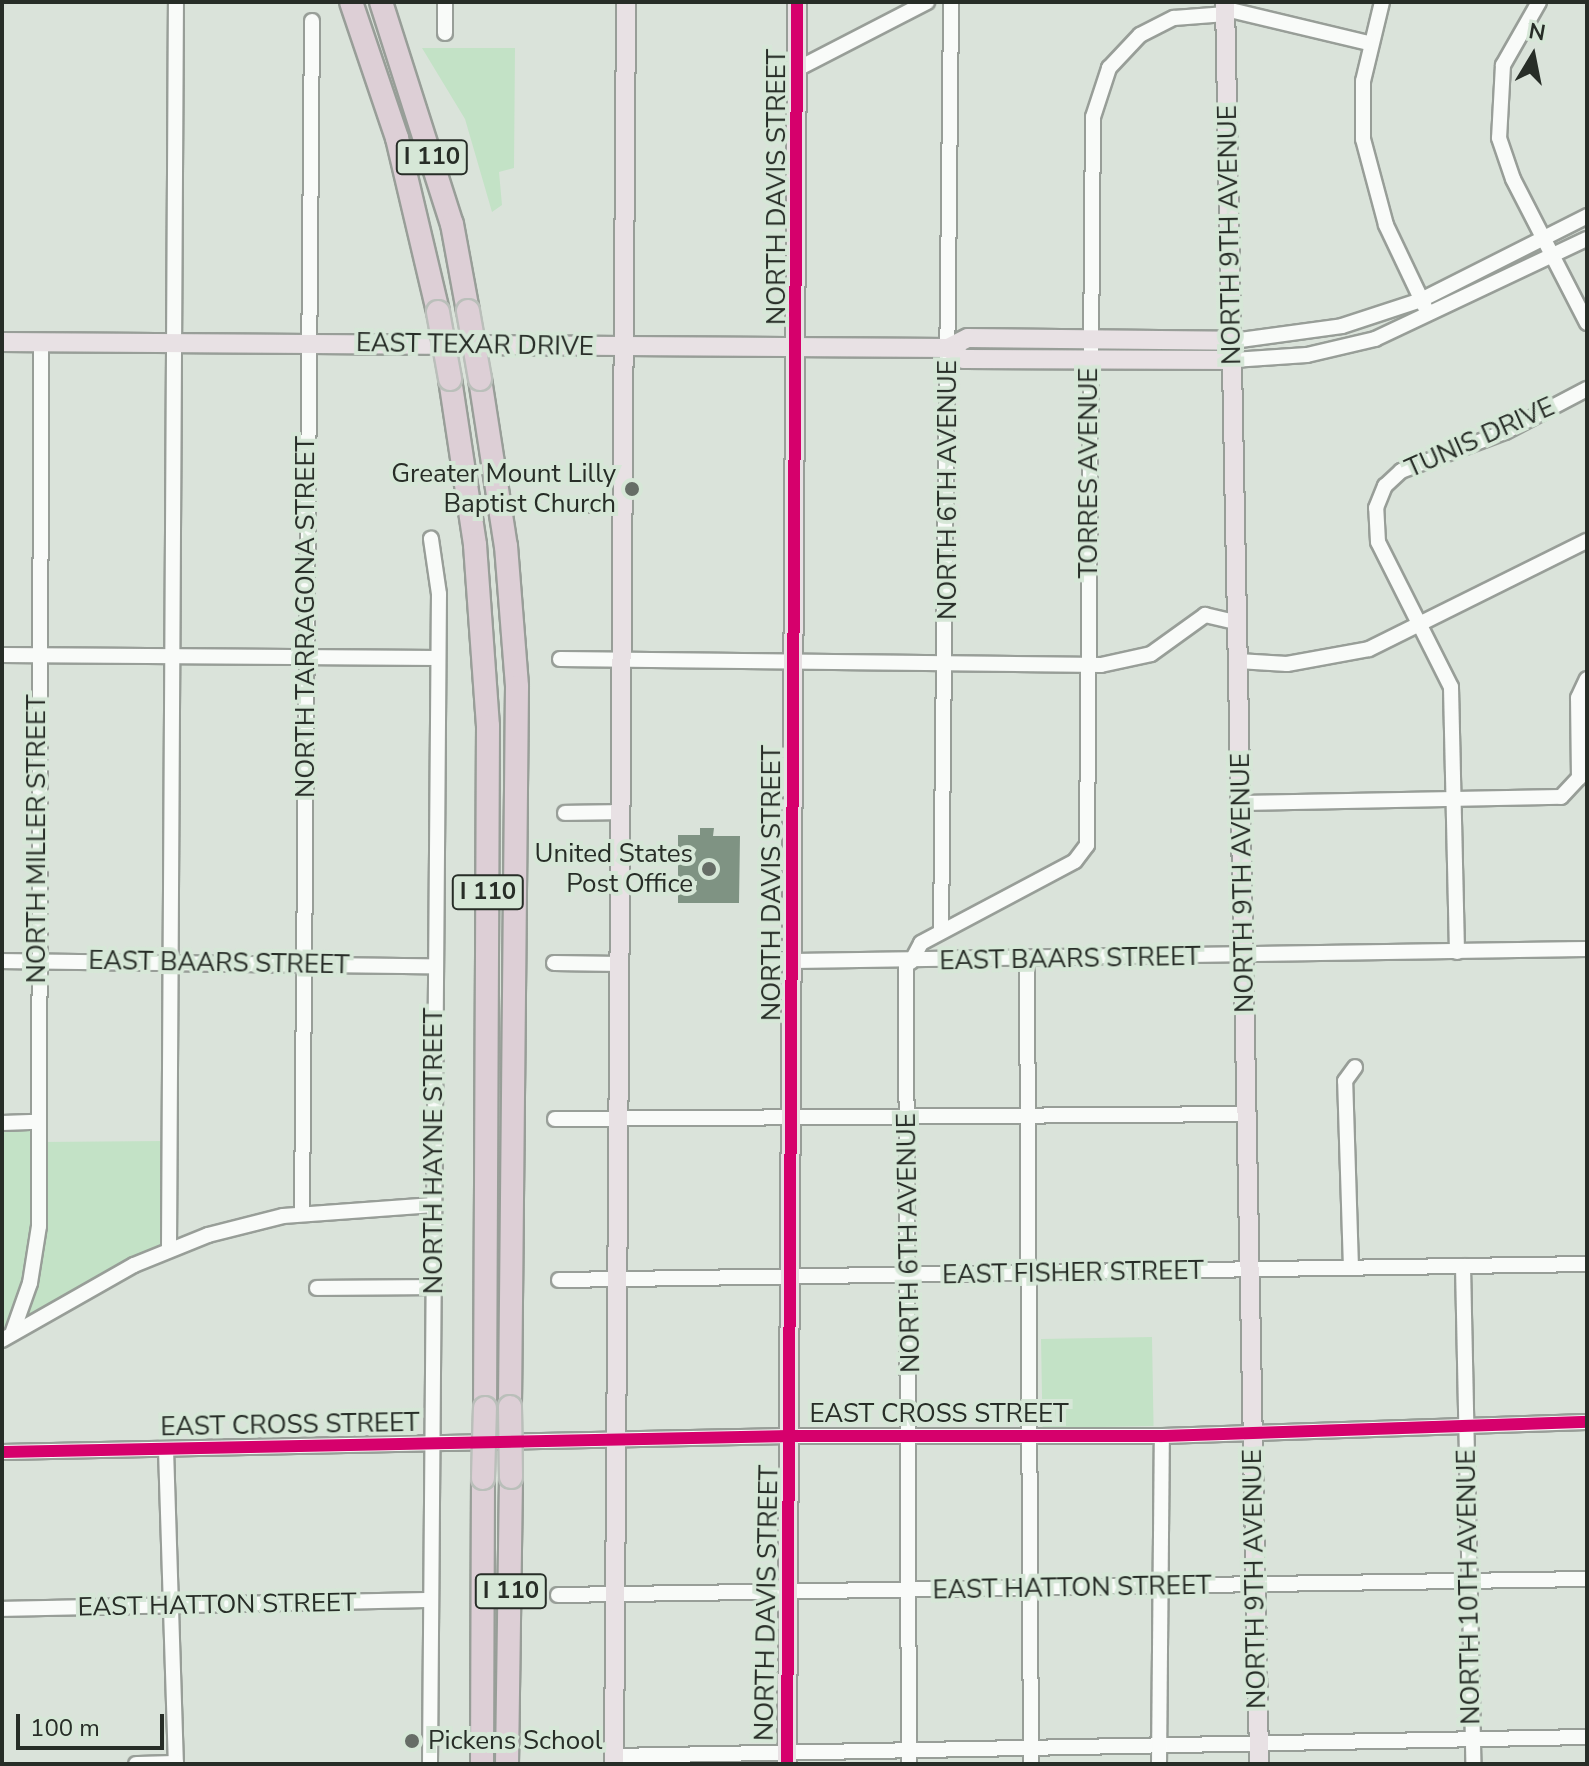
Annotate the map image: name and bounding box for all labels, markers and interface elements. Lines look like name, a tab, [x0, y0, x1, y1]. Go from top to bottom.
north arrow	[1493, 16, 1573, 96]
text: N	[1526, 16, 1548, 49]
street label: NORTH DAVIS STREET	[761, 49, 793, 325]
street label: NORTH 9TH AVENUE	[1212, 105, 1248, 365]
road number: I 110	[394, 137, 470, 177]
street label: EAST TEXAR DRIVE	[356, 327, 594, 363]
street label: NORTH 6TH AVENUE	[932, 360, 964, 620]
street label: TORRES AVENUE	[1073, 368, 1105, 578]
street label: TUNIS DRIVE	[1401, 391, 1559, 485]
street label: NORTH TARRAGONA STREET	[290, 436, 322, 798]
place label: Greater Mount Lilly Baptist Church	[391, 458, 616, 520]
marker: Greater Mount Lilly Baptist Church	[623, 480, 641, 498]
street label: NORTH MILLER STREET	[21, 695, 53, 983]
street label: NORTH DAVIS STREET	[756, 745, 788, 1021]
street label: NORTH 9TH AVENUE	[1225, 753, 1261, 1013]
place label: United States Post Office	[534, 838, 693, 900]
marker: United States Post Office	[700, 860, 718, 878]
road number: I 110	[450, 872, 526, 912]
street label: EAST BAARS STREET	[939, 941, 1201, 977]
street label: EAST BAARS STREET	[88, 945, 350, 981]
street label: NORTH HAYNE STREET	[418, 1008, 450, 1294]
street label: NORTH 6TH AVENUE	[891, 1113, 927, 1373]
street label: EAST FISHER STREET	[942, 1255, 1204, 1291]
street label: EAST CROSS STREET	[809, 1398, 1069, 1430]
street label: EAST CROSS STREET	[160, 1407, 420, 1443]
street label: NORTH 9TH AVENUE	[1237, 1449, 1273, 1709]
street label: NORTH 10TH AVENUE	[1451, 1449, 1487, 1725]
street label: NORTH DAVIS STREET	[749, 1465, 785, 1741]
street label: EAST HATTON STREET	[932, 1570, 1212, 1606]
road number: I 110	[473, 1571, 549, 1611]
street label: EAST HATTON STREET	[77, 1587, 357, 1623]
scale bar	[20, 1698, 168, 1748]
text: 100 m	[30, 1712, 100, 1744]
place label: Pickens School	[428, 1725, 602, 1757]
marker: Pickens School	[403, 1732, 421, 1750]

